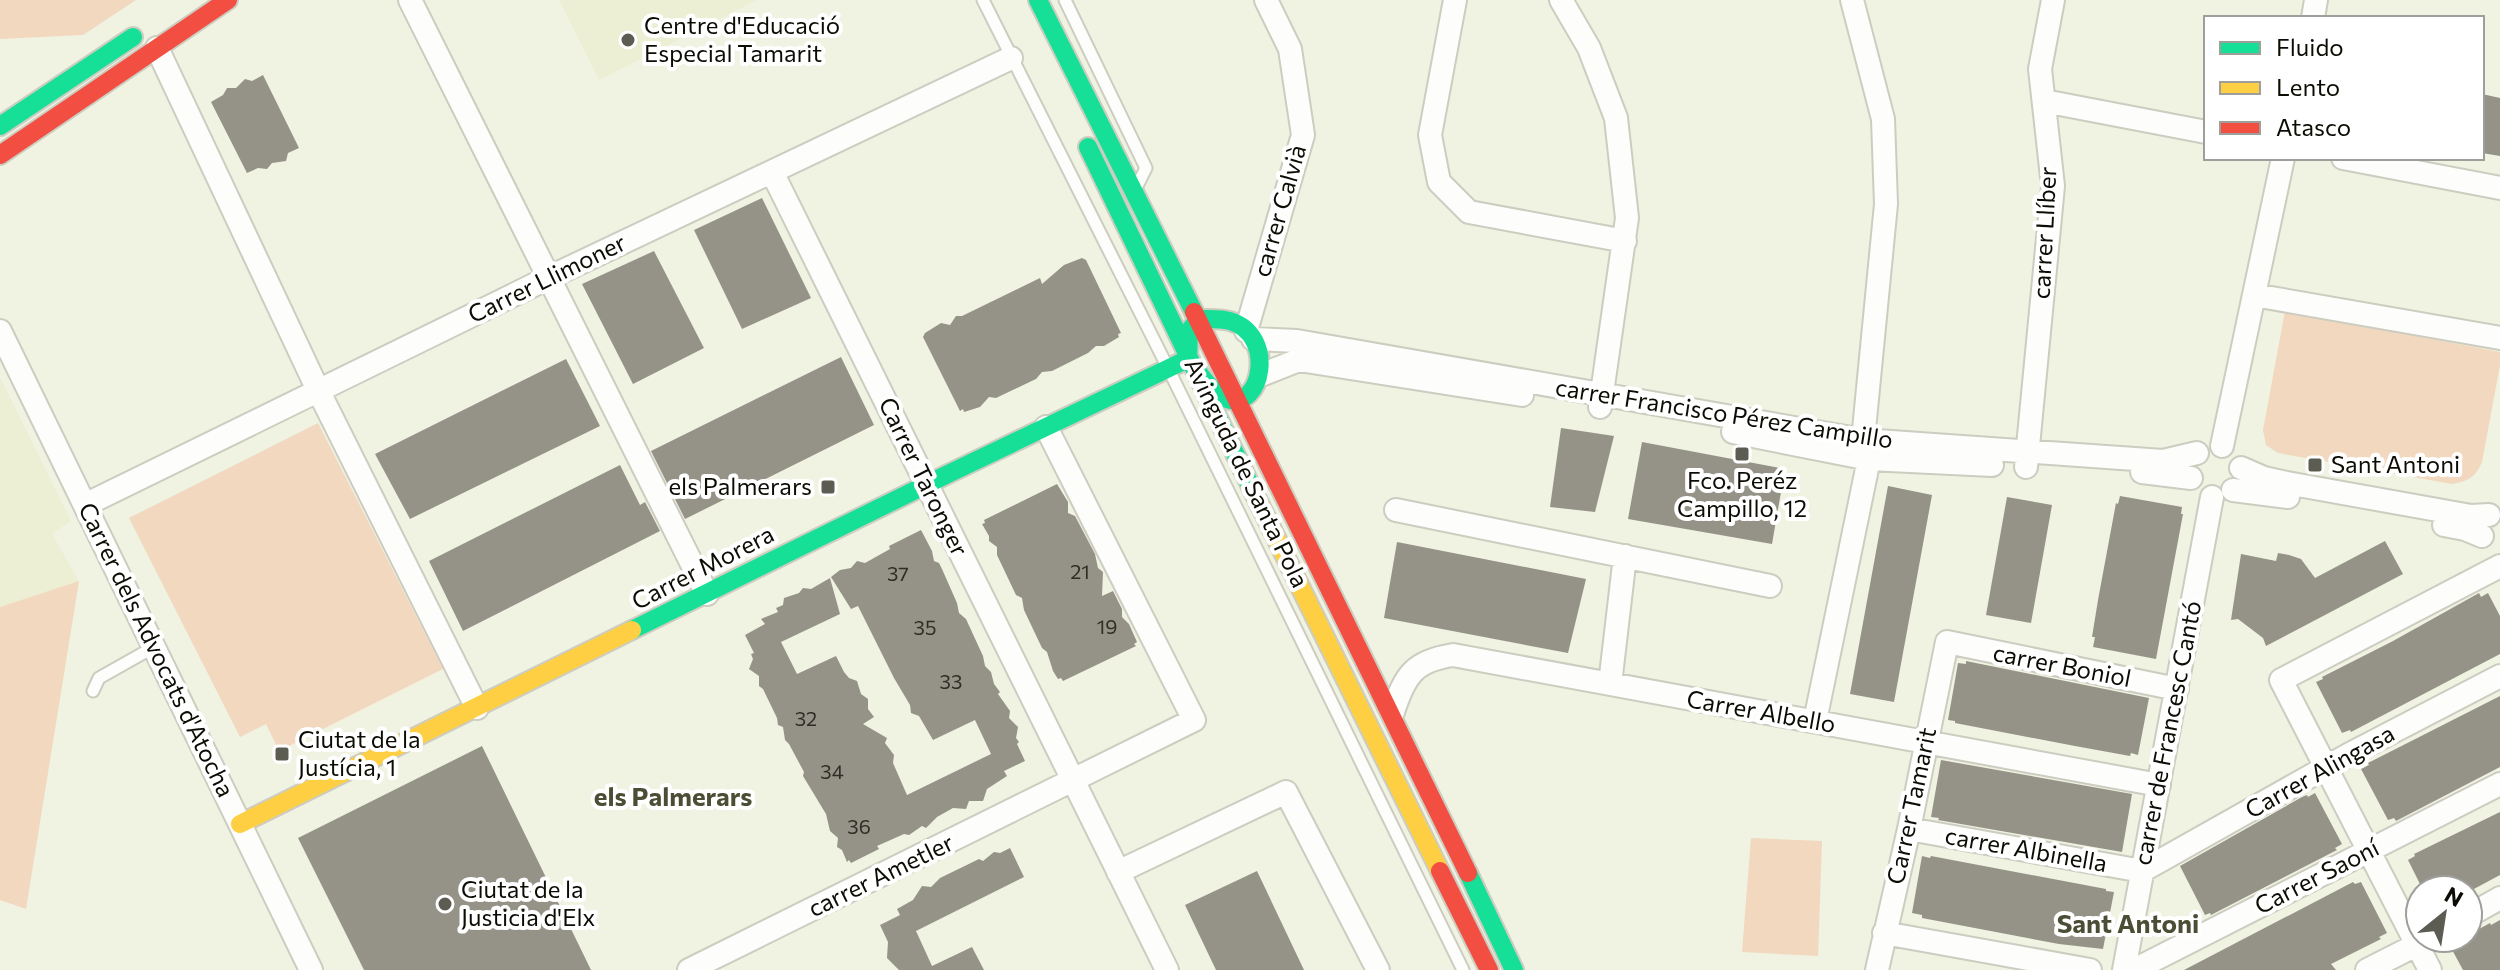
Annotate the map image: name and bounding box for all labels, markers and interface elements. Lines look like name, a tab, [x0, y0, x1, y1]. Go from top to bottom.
place label: Centre d'Educació Especial Tamarit	[644, 10, 840, 67]
legend	[2204, 16, 2484, 160]
marker: Centre d'Educació Especial Tamarit	[619, 31, 637, 49]
text: Fluido	[2276, 32, 2344, 61]
text: Lento	[2276, 72, 2340, 101]
text: Atasco	[2276, 112, 2351, 141]
street label: carrer Calvià	[1246, 141, 1311, 280]
street label: carrer Llíber	[2026, 166, 2061, 300]
street label: Carrer Llimoner	[463, 227, 630, 328]
street label: Avinguda de Santa Pola	[1179, 353, 1315, 592]
street label: carrer Francisco Pérez Campillo	[1553, 371, 1895, 454]
street label: Carrer Taronger	[873, 392, 975, 561]
marker: Fco. Peréz Campillo, 12	[1733, 445, 1751, 463]
place label: Sant Antoni	[2331, 449, 2460, 478]
marker: Sant Antoni	[2306, 456, 2324, 474]
place label: Fco. Peréz Campillo, 12	[1677, 465, 1807, 522]
place label: els Palmerars	[668, 471, 812, 500]
marker: els Palmerars	[819, 478, 837, 496]
street label: Carrer dels Advocats d'Atocha	[73, 497, 241, 801]
street label: Carrer Morera	[626, 518, 778, 615]
house number: 21	[1070, 559, 1090, 583]
house number: 37	[887, 561, 909, 585]
street label: carrer de Francesc Cantó	[2127, 598, 2206, 867]
house number: 19	[1097, 614, 1117, 638]
house number: 35	[914, 615, 936, 639]
street label: carrer Boniol	[1991, 637, 2134, 692]
house number: 33	[940, 669, 962, 693]
street label: Carrer Albello	[1685, 683, 1838, 738]
house number: 32	[795, 706, 817, 730]
street label: Carrer Alingasa	[2240, 718, 2399, 824]
place label: Ciutat de la Justícia, 1	[298, 724, 421, 781]
street label: Carrer Tamarit	[1880, 724, 1941, 887]
marker: Ciutat de la Justícia, 1	[273, 745, 291, 763]
house number: 34	[820, 759, 844, 783]
district label: els Palmerars	[594, 780, 752, 811]
house number: 36	[847, 814, 871, 838]
street label: carrer Albinella	[1943, 820, 2110, 877]
street label: carrer Ametler	[803, 827, 958, 922]
street label: Carrer Saoní	[2249, 832, 2384, 919]
place label: Ciutat de la Justicia d'Elx	[461, 874, 595, 931]
north arrow	[2404, 874, 2484, 954]
text: N	[2440, 880, 2468, 912]
marker: Ciutat de la Justicia d'Elx	[436, 895, 454, 913]
district label: Sant Antoni	[2057, 907, 2199, 938]

